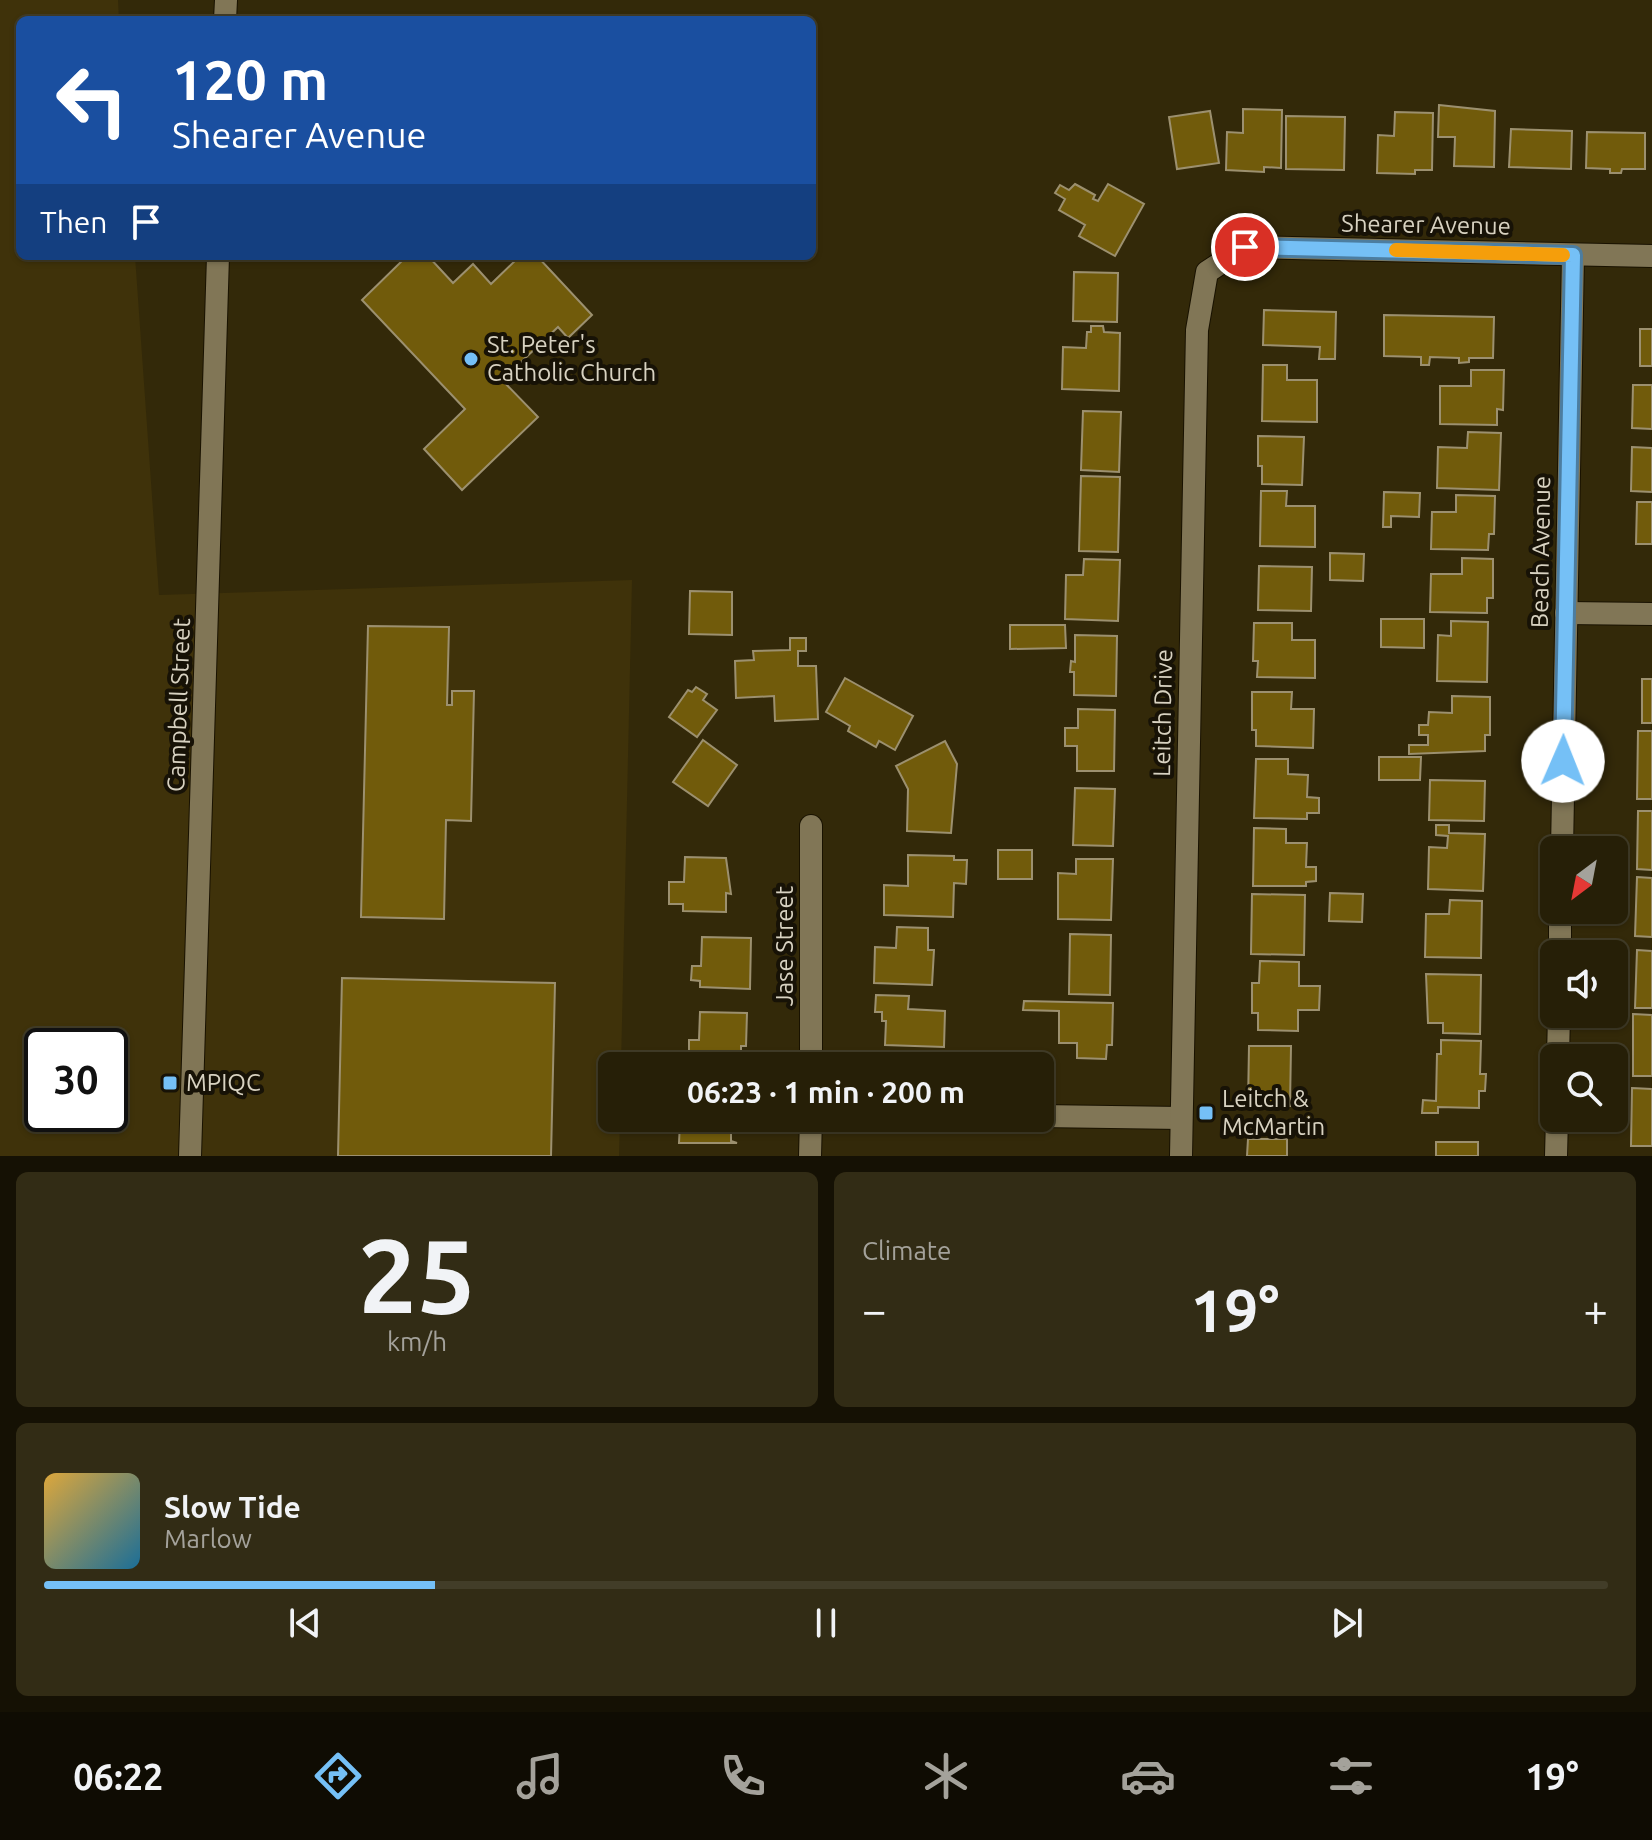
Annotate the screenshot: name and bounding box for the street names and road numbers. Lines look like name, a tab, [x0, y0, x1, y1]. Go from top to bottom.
street label: Shearer Avenue	[1341, 210, 1511, 239]
street label: Beach Avenue	[1526, 476, 1555, 628]
street label: Campbell Street	[162, 617, 195, 793]
street label: Leitch Drive	[1148, 649, 1177, 777]
street label: Jase Street	[771, 885, 798, 1006]

